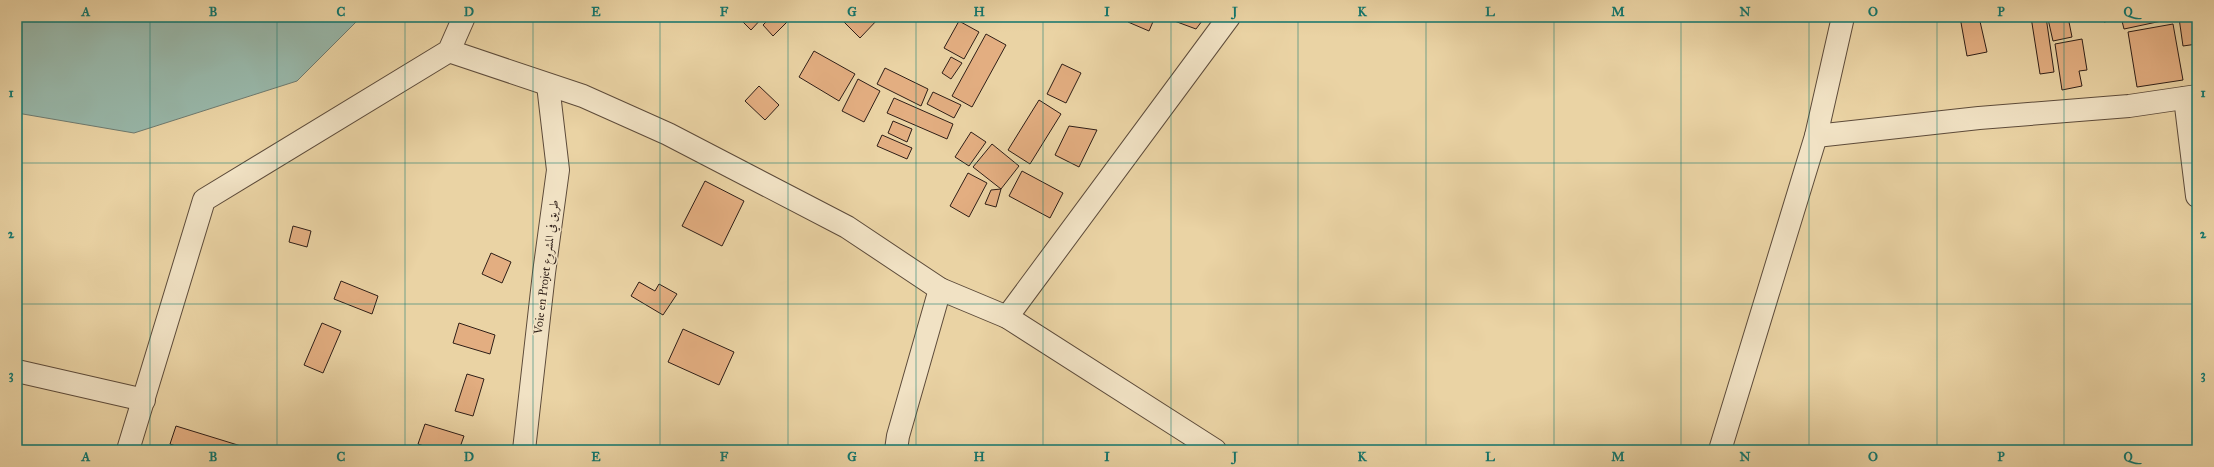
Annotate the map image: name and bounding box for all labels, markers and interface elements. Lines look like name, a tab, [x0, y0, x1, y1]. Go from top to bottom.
text: A	[81, 4, 91, 20]
text: B	[209, 4, 218, 20]
text: C	[337, 4, 346, 20]
text: D	[464, 4, 474, 20]
text: E	[591, 4, 601, 20]
text: F	[720, 4, 729, 20]
text: G	[847, 4, 857, 20]
text: H	[973, 4, 985, 20]
text: I	[1104, 4, 1110, 20]
text: J	[1230, 4, 1238, 20]
text: K	[1357, 4, 1367, 20]
text: L	[1485, 4, 1495, 20]
text: M	[1611, 4, 1625, 20]
text: N	[1739, 4, 1751, 20]
text: O	[1868, 4, 1878, 20]
text: P	[1997, 4, 2005, 20]
text: Q	[2123, 4, 2142, 20]
text: 1	[8, 85, 14, 101]
text: 1	[2200, 85, 2206, 101]
street label: Voie en Projet طريق في المشروع	[531, 199, 565, 337]
text: 2	[8, 226, 15, 242]
text: 2	[2200, 226, 2207, 242]
text: 3	[8, 367, 14, 383]
text: 3	[2200, 367, 2206, 383]
text: A	[81, 449, 91, 465]
text: B	[209, 449, 218, 465]
text: C	[337, 449, 346, 465]
text: D	[464, 449, 474, 465]
text: E	[591, 449, 601, 465]
text: F	[720, 449, 729, 465]
text: G	[847, 449, 857, 465]
text: H	[973, 449, 985, 465]
text: I	[1104, 449, 1110, 465]
text: J	[1230, 449, 1238, 465]
text: K	[1357, 449, 1367, 465]
text: L	[1485, 449, 1495, 465]
text: M	[1611, 449, 1625, 465]
text: N	[1739, 449, 1751, 465]
text: O	[1868, 449, 1878, 465]
text: P	[1997, 449, 2005, 465]
text: Q	[2123, 449, 2142, 465]

